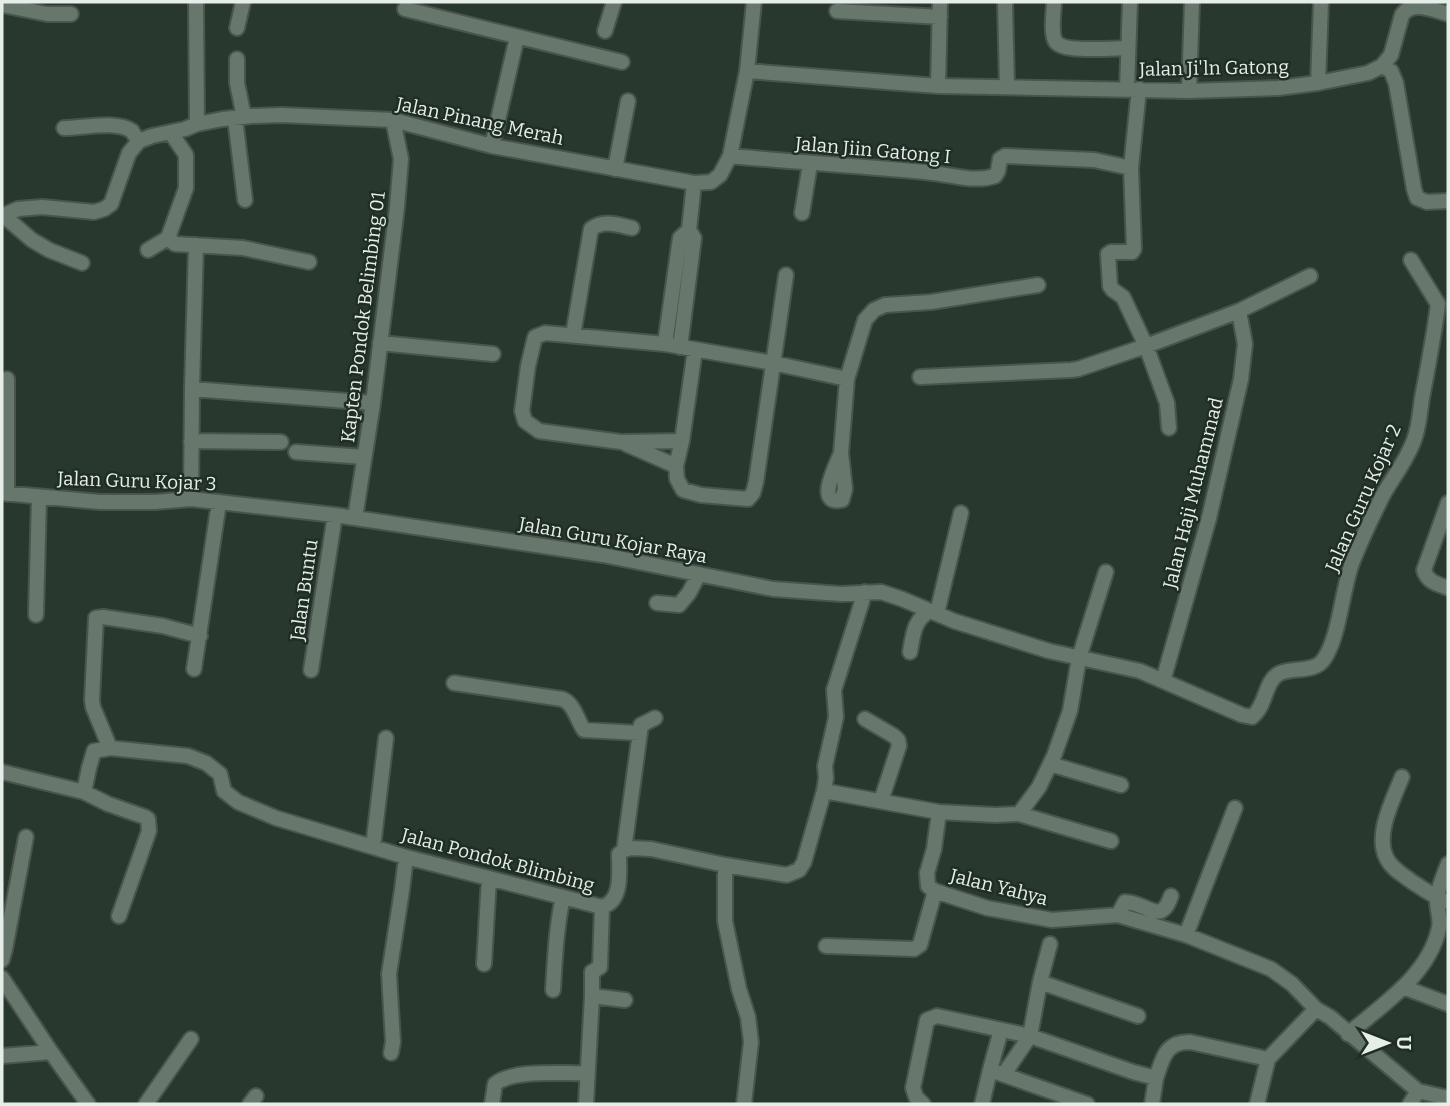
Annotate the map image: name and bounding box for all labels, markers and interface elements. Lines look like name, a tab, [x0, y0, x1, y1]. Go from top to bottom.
street label: Jalan Ji'ln Gatong	[1138, 55, 1289, 81]
street label: Jalan Pinang Merah	[393, 92, 566, 150]
street label: Jalan Jiin Gatong I	[793, 132, 952, 168]
street label: Kapten Pondok Belimbing 01	[336, 190, 390, 444]
street label: Jalan Haji Muhammad	[1158, 395, 1228, 592]
street label: Jalan Guru Kojar 2	[1320, 421, 1406, 576]
street label: Jalan Guru Kojar 3	[56, 467, 217, 495]
street label: Jalan Guru Kojar Raya	[516, 512, 709, 568]
street label: Jalan Buntu	[285, 538, 323, 643]
street label: Jalan Pondok Blimbing	[398, 823, 597, 897]
street label: Jalan Yahya	[947, 864, 1051, 910]
north arrow	[1352, 1008, 1422, 1078]
text: U	[1392, 1036, 1415, 1050]

